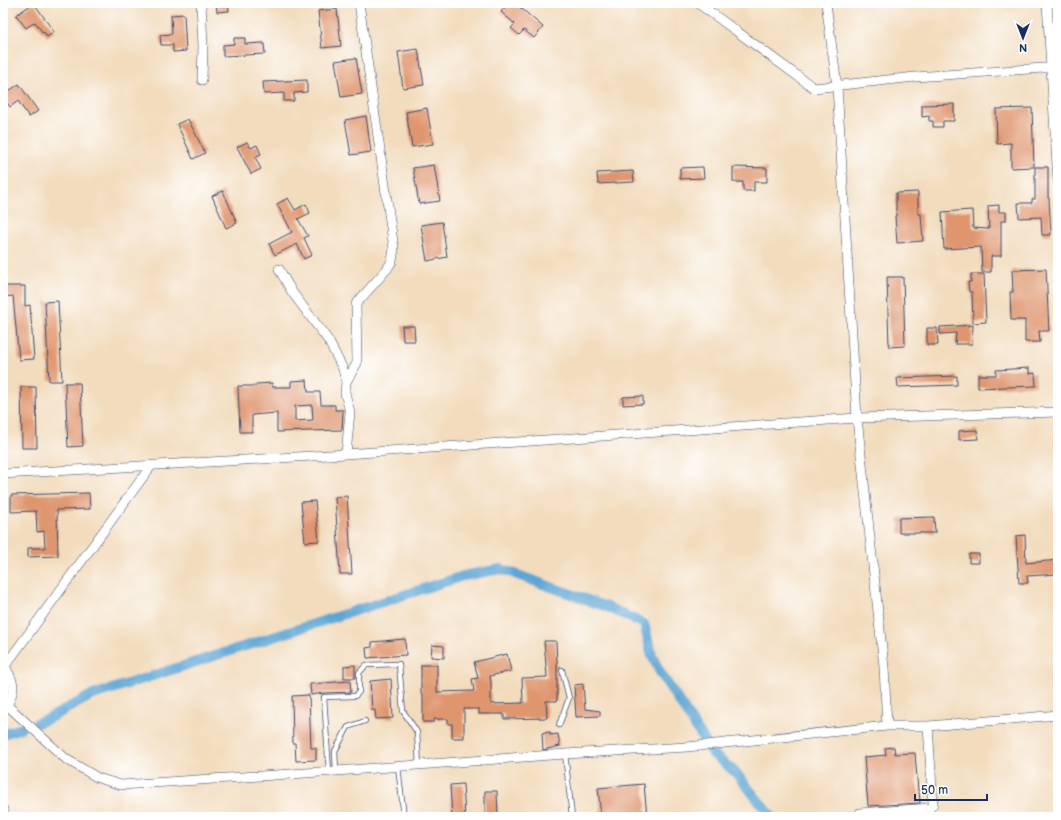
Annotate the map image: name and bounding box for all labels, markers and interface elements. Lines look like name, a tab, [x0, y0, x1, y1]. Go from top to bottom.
north arrow	[1003, 18, 1043, 58]
text: N	[1019, 41, 1027, 54]
scale bar	[915, 776, 987, 802]
text: 50 m	[921, 783, 948, 798]

